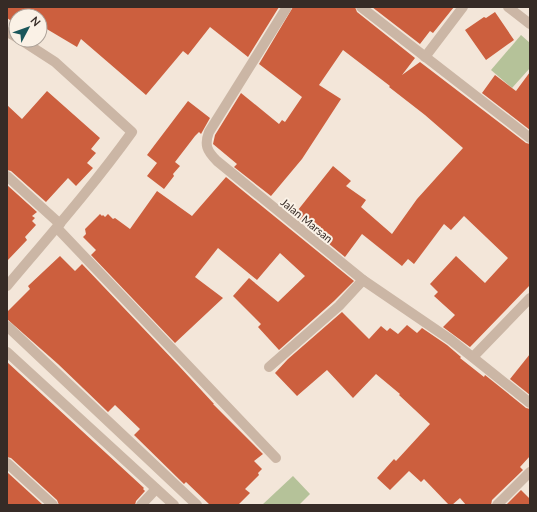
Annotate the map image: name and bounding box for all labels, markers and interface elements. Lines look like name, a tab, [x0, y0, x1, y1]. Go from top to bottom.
north arrow	[8, 8, 48, 48]
text: N	[28, 14, 44, 29]
street label: Jalan Marsan	[279, 195, 335, 245]

